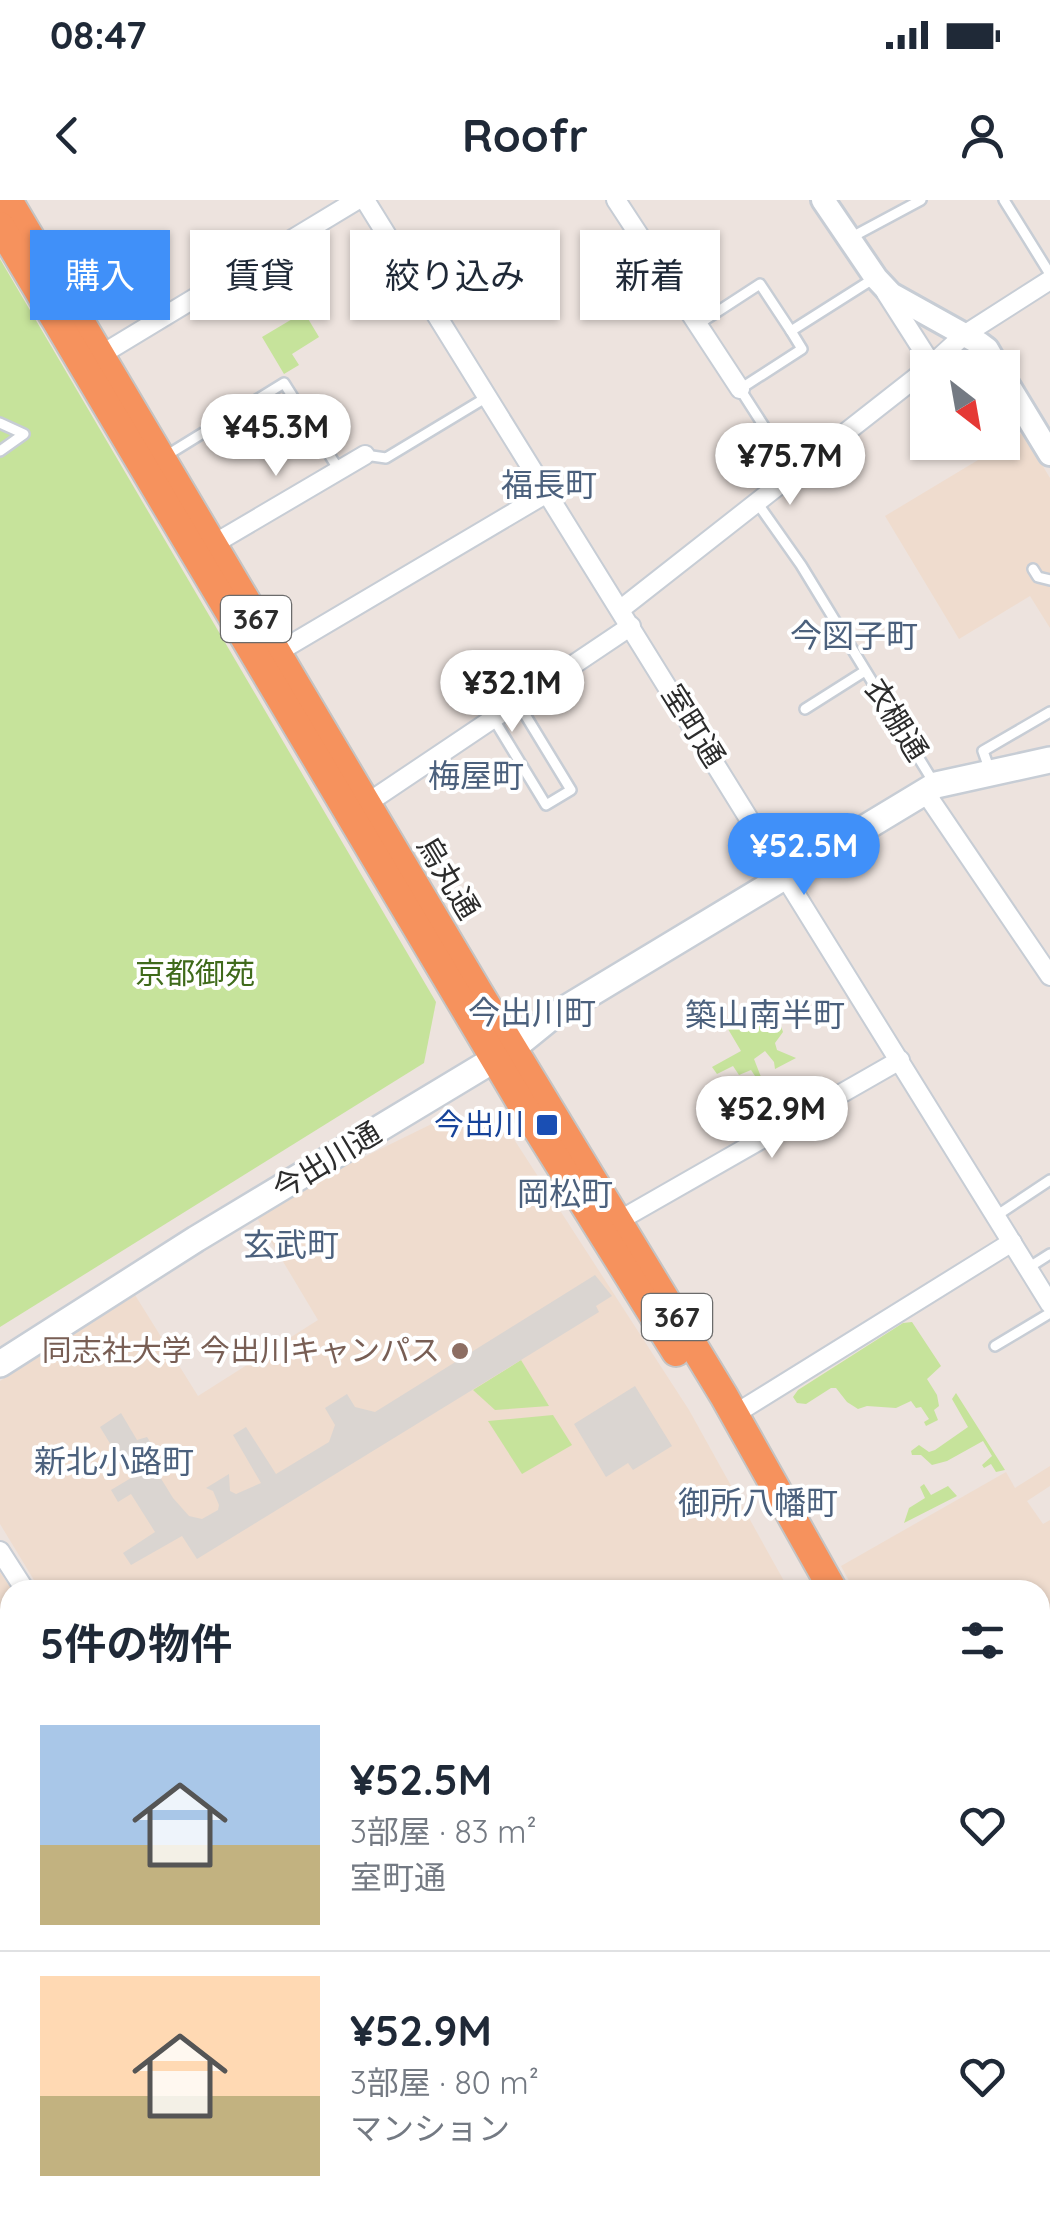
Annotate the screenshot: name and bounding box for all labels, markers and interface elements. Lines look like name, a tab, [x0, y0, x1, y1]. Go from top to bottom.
text: 08:47	[50, 11, 147, 59]
text: Roofr	[462, 107, 588, 163]
icon: back	[40, 108, 95, 163]
icon: person	[955, 108, 1010, 163]
chip: 購入	[30, 230, 170, 320]
chip: 賃貸	[190, 230, 330, 320]
chip: 絞り込み	[350, 230, 560, 320]
chip: 新着	[580, 230, 720, 320]
north arrow	[910, 350, 1020, 460]
map controls	[910, 350, 1020, 460]
pin: ¥45.3M	[195, 394, 357, 479]
text: ¥45.3M	[223, 406, 329, 446]
pin: ¥75.7M	[709, 423, 871, 508]
text: ¥75.7M	[737, 435, 843, 475]
district label: 福長町	[501, 464, 597, 504]
road number: 367	[221, 596, 291, 642]
district label: 今図子町	[790, 615, 918, 655]
pin: ¥32.1M	[431, 650, 593, 735]
text: ¥32.1M	[462, 662, 562, 702]
street label: 衣棚通	[857, 671, 937, 768]
street label: 室町通	[654, 677, 734, 774]
district label: 梅屋町	[428, 755, 524, 795]
pin: ¥52.5M	[723, 813, 885, 898]
text: ¥52.5M	[750, 825, 858, 865]
street label: 烏丸通	[409, 829, 488, 926]
park label: 京都御苑	[135, 954, 255, 992]
district label: 今出川町	[468, 992, 596, 1032]
district label: 築山南半町	[685, 994, 845, 1034]
pin: ¥52.9M	[691, 1076, 853, 1161]
text: ¥52.9M	[718, 1088, 826, 1128]
place label: 今出川	[434, 1105, 524, 1143]
marker: 今出川	[534, 1112, 560, 1138]
street label: 今出川通	[265, 1113, 388, 1207]
district label: 岡松町	[517, 1173, 613, 1213]
district label: 玄武町	[243, 1224, 339, 1264]
road number: 367	[642, 1294, 712, 1340]
place label: 同志社大学 今出川キャンパス	[42, 1331, 440, 1369]
marker: 同志社大学 今出川キャンパス	[449, 1340, 471, 1362]
district label: 新北小路町	[34, 1441, 194, 1481]
district label: 御所八幡町	[678, 1482, 838, 1522]
icon: filters	[955, 1613, 1010, 1668]
text: 5件の物件	[40, 1617, 232, 1670]
text: ¥52.5M	[350, 1753, 492, 1806]
icon: home	[120, 1765, 240, 1885]
icon: heart	[955, 1798, 1010, 1853]
text: 3部屋 · 83 m²	[350, 1811, 537, 1851]
text: 室町通	[350, 1857, 446, 1897]
text: ¥52.9M	[350, 2004, 492, 2057]
icon: home	[120, 2016, 240, 2136]
icon: heart	[955, 2049, 1010, 2104]
text: 3部屋 · 80 m²	[350, 2062, 539, 2102]
text: マンション	[350, 2108, 510, 2148]

